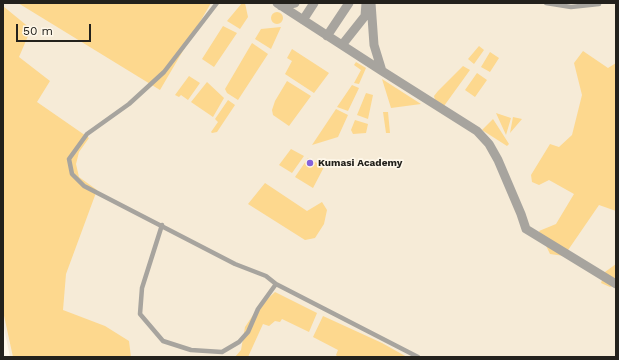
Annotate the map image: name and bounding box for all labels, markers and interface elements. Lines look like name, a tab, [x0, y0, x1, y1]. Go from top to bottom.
scale bar	[18, 16, 93, 42]
text: 50 m	[23, 24, 53, 38]
place label: Kumasi Academy	[318, 157, 402, 169]
marker: Kumasi Academy	[305, 158, 315, 168]

